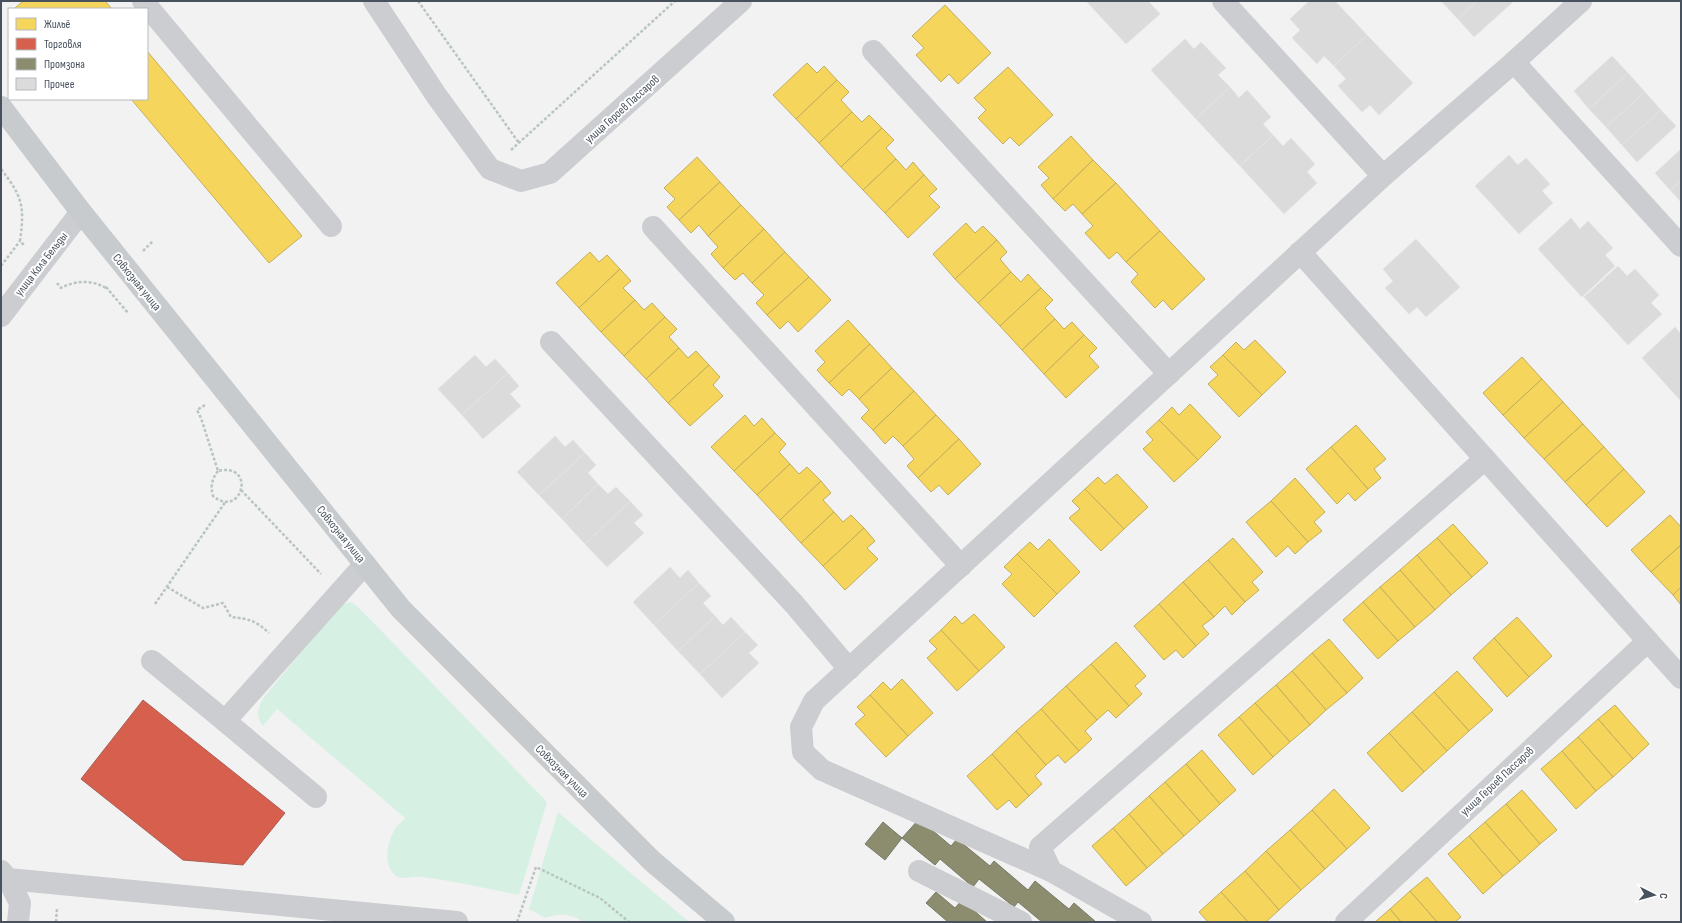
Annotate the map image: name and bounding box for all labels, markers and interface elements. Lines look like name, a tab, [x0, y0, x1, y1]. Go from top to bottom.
legend	[8, 8, 148, 100]
text: Жильё	[44, 17, 71, 32]
text: Торговля	[44, 37, 82, 52]
text: Промзона	[44, 57, 85, 72]
street label: улица Героев Пассаров	[582, 72, 663, 147]
text: Прочее	[44, 77, 75, 92]
street label: улица Кола Бельды	[12, 229, 71, 299]
street label: Совхозная улица	[109, 251, 164, 314]
street label: Совхозная улица	[313, 503, 368, 566]
street label: Совхозная улица	[532, 742, 592, 801]
street label: улица Героев Пассаров	[1457, 743, 1537, 819]
north arrow	[1634, 875, 1674, 915]
text: С	[1657, 893, 1670, 900]

